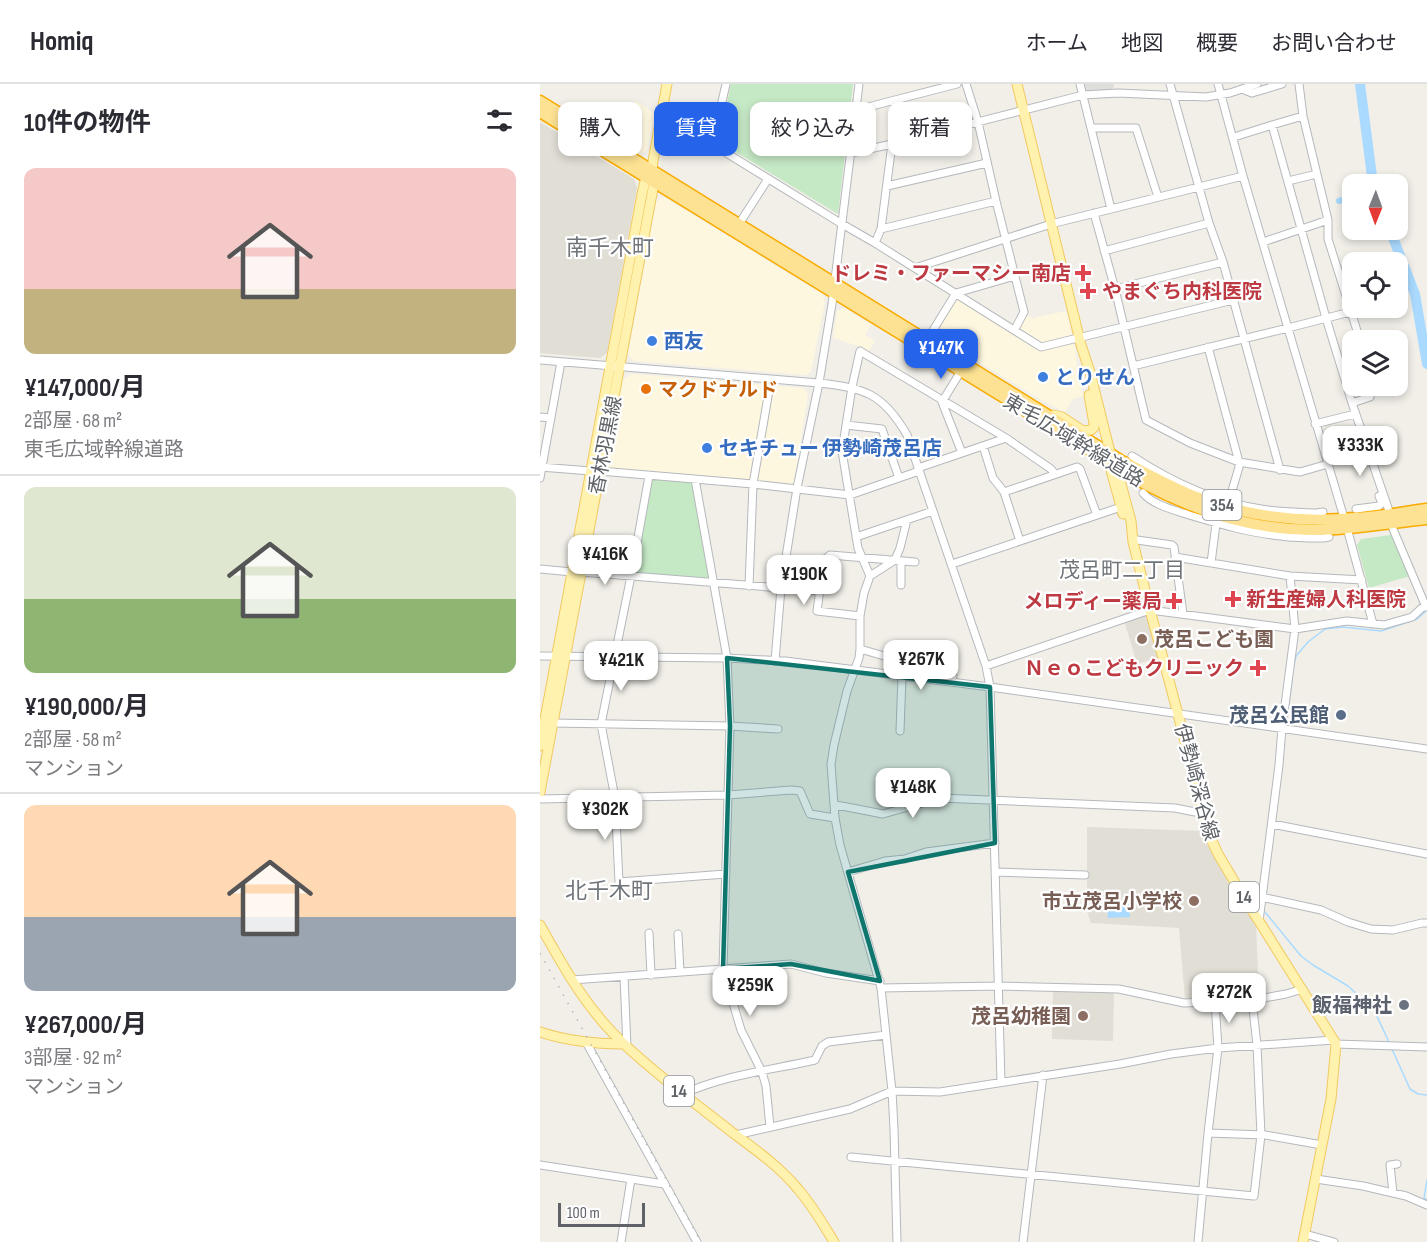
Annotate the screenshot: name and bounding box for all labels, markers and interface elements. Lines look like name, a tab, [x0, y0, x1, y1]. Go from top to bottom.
text: Homiq	[30, 25, 94, 58]
text: ホーム	[1026, 31, 1088, 56]
text: 地図	[1121, 31, 1163, 56]
text: 概要	[1196, 31, 1238, 56]
text: お問い合わせ	[1271, 31, 1397, 56]
chip: 購入	[558, 102, 642, 156]
chip: 賃貸	[654, 102, 738, 156]
chip: 絞り込み	[750, 102, 876, 156]
chip: 新着	[888, 102, 972, 156]
icon: filters	[483, 104, 516, 137]
text: 10件の物件	[24, 108, 151, 139]
north arrow	[1342, 174, 1408, 240]
map controls	[1342, 174, 1408, 396]
icon: home	[216, 207, 324, 315]
district label: 南千木町	[566, 235, 654, 262]
button: locate	[1342, 252, 1408, 318]
place label: ドレミ・ファーマシー南店	[831, 262, 1071, 286]
marker: ドレミ・ファーマシー南店	[1076, 266, 1090, 280]
place label: やまぐち内科医院	[1102, 280, 1262, 304]
marker: やまぐち内科医院	[1079, 282, 1097, 300]
pin: ¥147K	[899, 329, 983, 380]
place label: 西友	[664, 330, 704, 354]
button: layers	[1342, 330, 1408, 396]
marker: 西友	[645, 334, 659, 348]
text: ¥147K	[918, 336, 964, 360]
place label: とりせん	[1055, 366, 1135, 390]
marker: とりせん	[1036, 370, 1050, 384]
text: ¥147,000/月	[24, 373, 146, 404]
place label: マクドナルド	[658, 378, 778, 402]
marker: マクドナルド	[639, 382, 653, 396]
street label: 東毛広域幹線道路	[999, 389, 1148, 492]
street label: 香林羽黒線	[585, 394, 627, 497]
text: 2部屋 · 68 m²	[24, 409, 122, 433]
pin: ¥333K	[1318, 426, 1402, 477]
text: ¥333K	[1336, 433, 1384, 457]
place label: セキチュー 伊勢崎茂呂店	[719, 437, 942, 461]
text: 東毛広域幹線道路	[24, 438, 184, 462]
marker: セキチュー 伊勢崎茂呂店	[700, 441, 714, 455]
road number: 354	[1202, 490, 1242, 520]
icon: home	[216, 526, 324, 634]
pin: ¥416K	[563, 535, 647, 586]
text: ¥416K	[582, 542, 628, 566]
pin: ¥190K	[762, 555, 846, 606]
district label: 茂呂町二丁目	[1059, 558, 1185, 583]
text: ¥190K	[781, 562, 827, 586]
place label: 新生産婦人科医院	[1246, 588, 1406, 612]
place label: メロディー薬局	[1023, 590, 1162, 614]
marker: 新生産婦人科医院	[1224, 590, 1242, 608]
marker: メロディー薬局	[1167, 594, 1181, 608]
place label: 茂呂こども園	[1154, 628, 1274, 652]
marker: 茂呂こども園	[1135, 632, 1149, 646]
pin: ¥267K	[879, 640, 963, 691]
pin: ¥421K	[579, 641, 663, 692]
text: ¥267K	[897, 647, 945, 671]
text: ¥421K	[598, 648, 644, 672]
place label: Ｎｅｏこどもクリニック	[1024, 657, 1244, 681]
marker: Ｎｅｏこどもクリニック	[1249, 659, 1267, 677]
text: ¥190,000/月	[24, 692, 149, 723]
place label: 茂呂公民館	[1229, 704, 1329, 728]
marker: 茂呂公民館	[1334, 708, 1348, 722]
street label: 伊勢崎深谷線	[1169, 721, 1223, 843]
text: 2部屋 · 58 m²	[24, 728, 122, 752]
text: マンション	[24, 757, 124, 781]
pin: ¥148K	[871, 768, 955, 819]
text: ¥148K	[890, 775, 936, 799]
pin: ¥302K	[563, 790, 647, 841]
text: ¥302K	[581, 797, 629, 821]
icon: home	[216, 844, 324, 952]
district label: 北千木町	[565, 878, 653, 905]
road number: 14	[1229, 882, 1259, 912]
place label: 市立茂呂小学校	[1042, 890, 1182, 914]
marker: 市立茂呂小学校	[1187, 894, 1201, 908]
pin: ¥259K	[708, 966, 792, 1017]
text: ¥259K	[726, 973, 774, 997]
pin: ¥272K	[1187, 973, 1271, 1024]
text: ¥272K	[1206, 980, 1252, 1004]
place label: 飯福神社	[1312, 994, 1392, 1018]
marker: 飯福神社	[1397, 998, 1411, 1012]
place label: 茂呂幼稚園	[971, 1005, 1071, 1029]
marker: 茂呂幼稚園	[1076, 1009, 1090, 1023]
text: ¥267,000/月	[24, 1010, 147, 1041]
text: 3部屋 · 92 m²	[24, 1046, 122, 1070]
text: マンション	[24, 1075, 124, 1099]
road number: 14	[664, 1076, 694, 1106]
scale bar	[558, 1200, 645, 1228]
text: 100 m	[567, 1204, 600, 1223]

